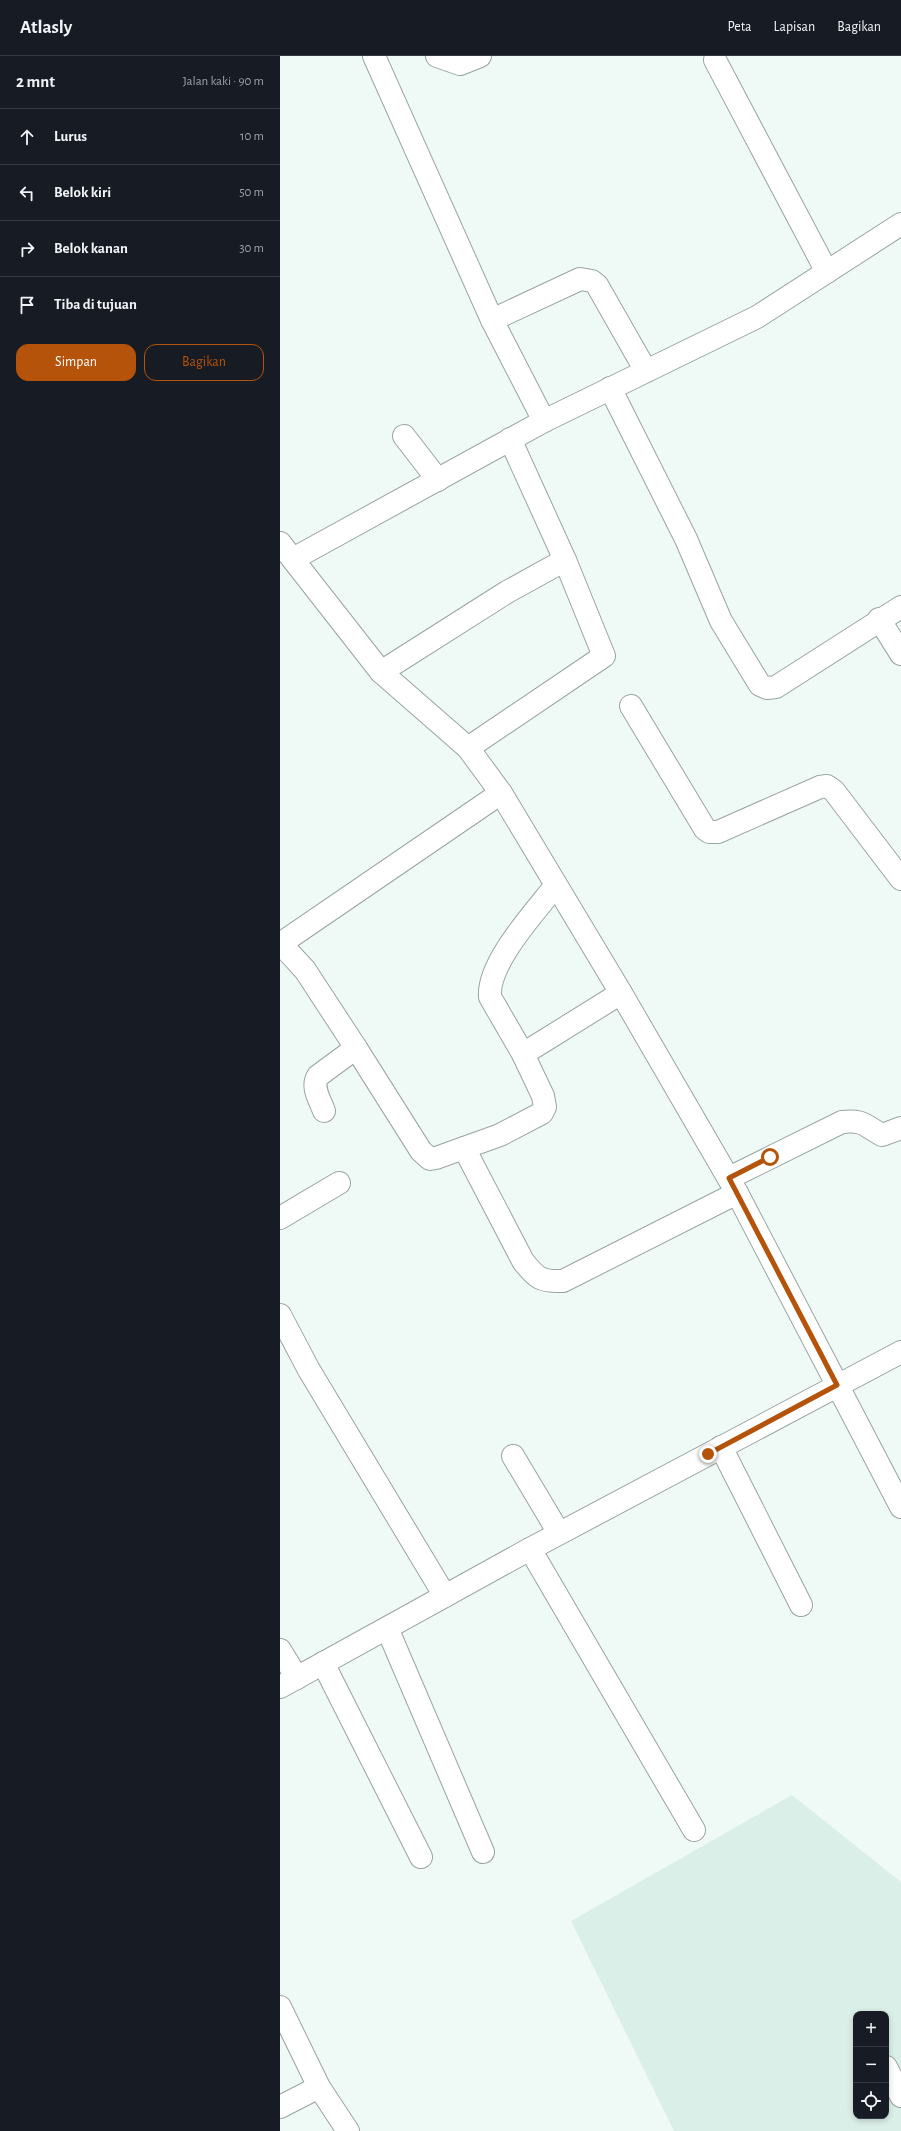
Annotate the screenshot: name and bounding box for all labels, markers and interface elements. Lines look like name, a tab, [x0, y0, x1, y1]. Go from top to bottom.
text: Atlasly	[20, 18, 72, 37]
text: Peta	[728, 20, 752, 34]
text: Lapisan	[774, 20, 815, 34]
text: Bagikan	[837, 20, 881, 34]
text: 2 mnt	[16, 73, 55, 90]
text: Jalan kaki · 90 m	[183, 75, 264, 88]
icon: ahead	[16, 126, 38, 148]
text: Lurus	[54, 129, 87, 144]
text: 10 m	[240, 130, 264, 143]
icon: left	[16, 182, 38, 204]
text: Belok kiri	[54, 185, 111, 200]
text: 50 m	[239, 186, 264, 199]
icon: right	[16, 238, 38, 260]
text: Belok kanan	[54, 241, 128, 256]
text: 30 m	[239, 242, 264, 255]
icon: arrive	[16, 294, 38, 316]
text: Tiba di tujuan	[54, 297, 137, 312]
button: Simpan	[16, 344, 136, 381]
button: Bagikan	[144, 344, 264, 381]
route start	[761, 1148, 779, 1166]
route end	[699, 1445, 717, 1463]
map controls	[853, 2011, 889, 2119]
button: +	[853, 2011, 889, 2047]
button: −	[853, 2047, 889, 2083]
button: locate	[853, 2083, 889, 2119]

